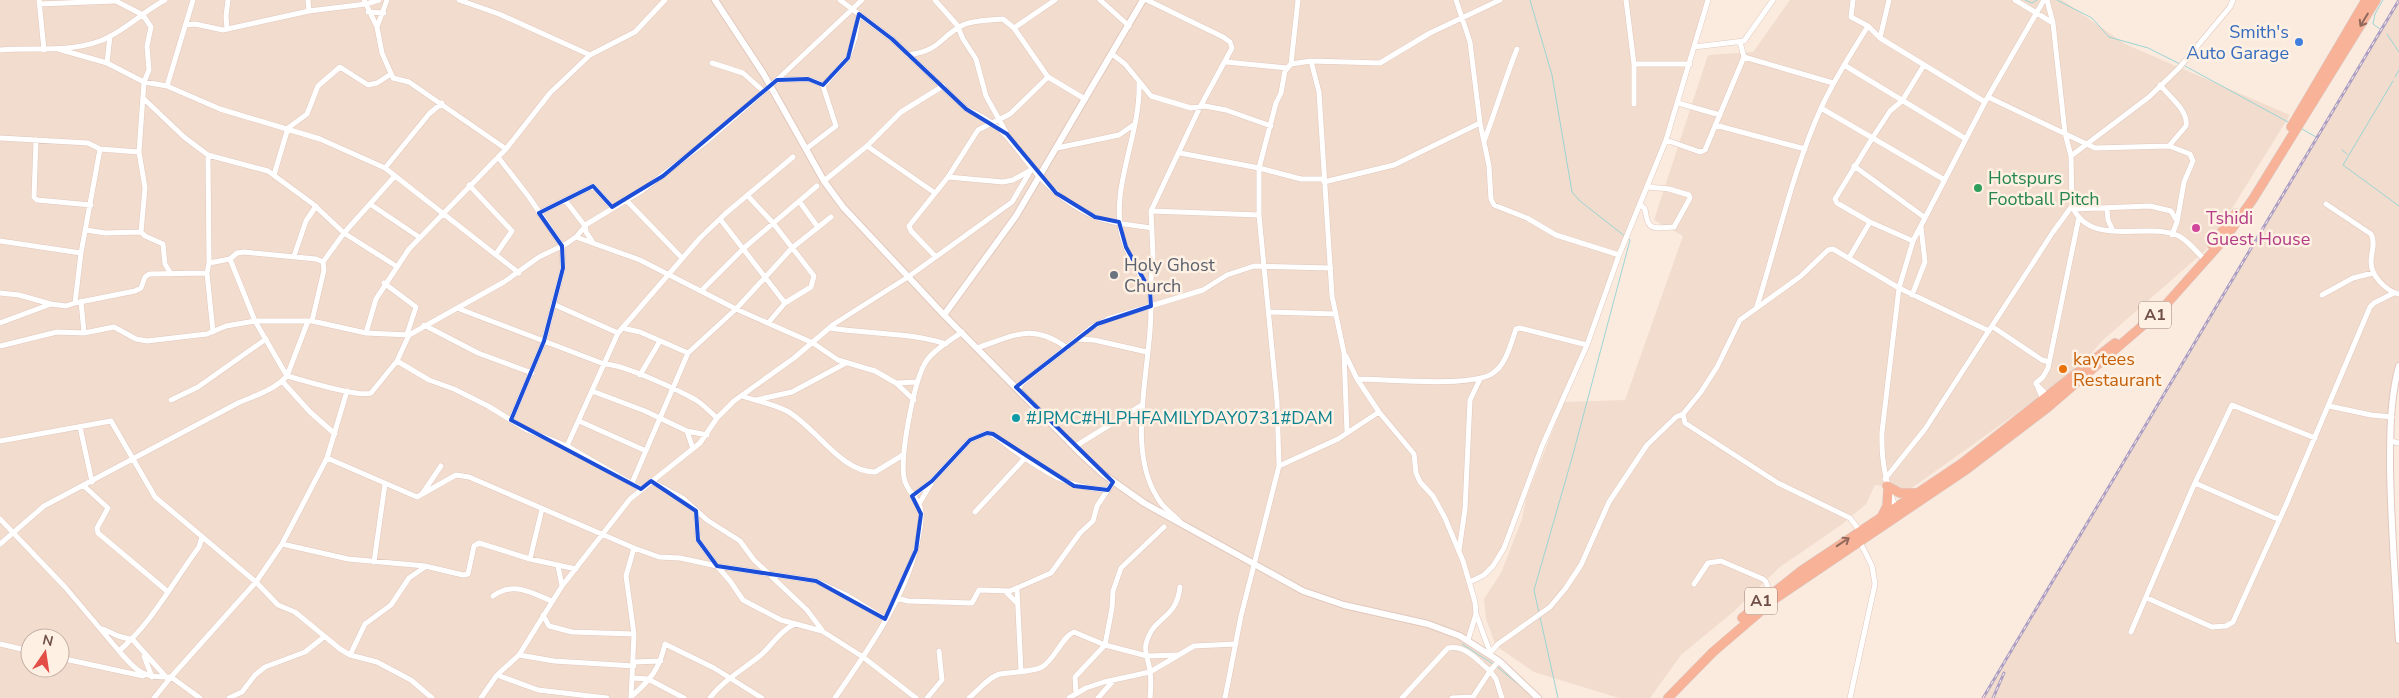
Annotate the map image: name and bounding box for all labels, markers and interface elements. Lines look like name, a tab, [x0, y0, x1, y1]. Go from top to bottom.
one-way arrow	[2358, 13, 2368, 27]
place label: Smith's Auto Garage	[2186, 20, 2289, 65]
marker: Smith's Auto Garage	[2293, 36, 2305, 48]
place label: Hotspurs Football Pitch	[1988, 166, 2099, 211]
marker: Hotspurs Football Pitch	[1972, 182, 1984, 194]
place label: Tshidi Guest House	[2206, 206, 2310, 251]
marker: Tshidi Guest House	[2190, 222, 2202, 234]
place label: Holy Ghost Church	[1124, 253, 1216, 298]
marker: Holy Ghost Church	[1108, 269, 1120, 281]
road number: A1	[2139, 302, 2171, 328]
place label: kaytees Restaurant	[2073, 347, 2162, 392]
marker: kaytees Restaurant	[2057, 363, 2069, 375]
place label: #JPMC#HLPHFAMILYDAY0731#DAM	[1026, 406, 1333, 430]
marker: #JPMC#HLPHFAMILYDAY0731#DAM	[1010, 412, 1022, 424]
one-way arrow	[1836, 537, 1850, 547]
road number: A1	[1745, 588, 1777, 614]
north arrow	[20, 628, 70, 678]
text: N	[41, 630, 55, 651]

